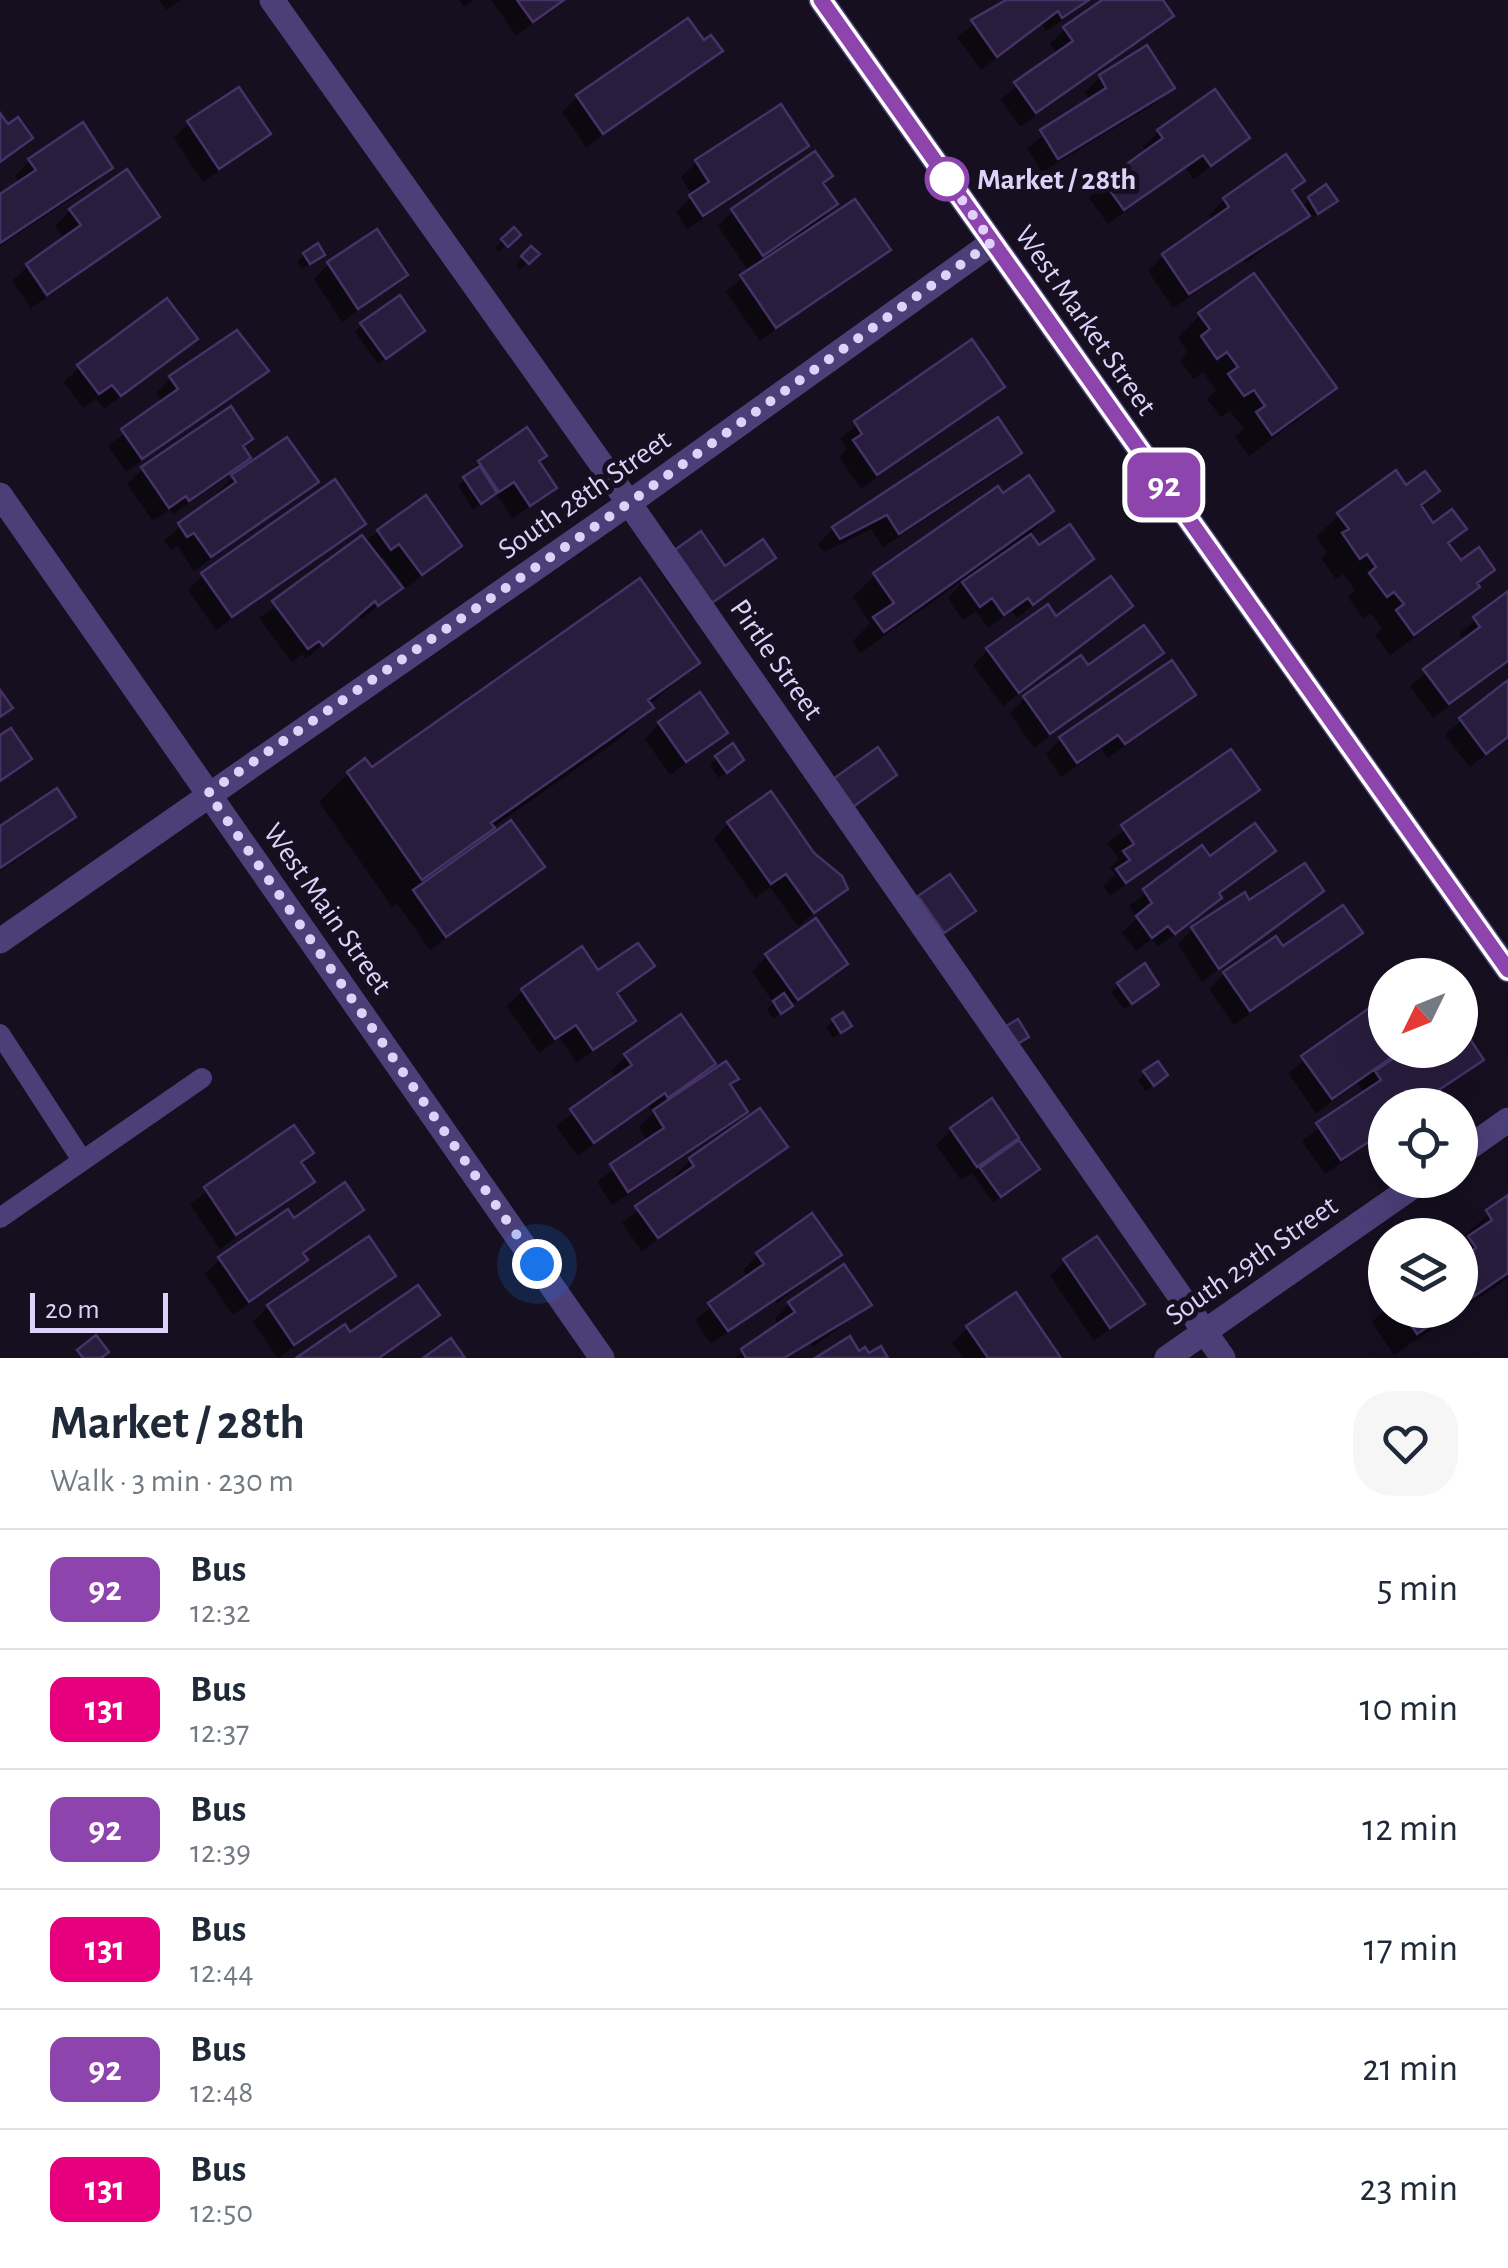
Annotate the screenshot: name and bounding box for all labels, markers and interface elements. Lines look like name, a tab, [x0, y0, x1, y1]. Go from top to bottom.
marker: Market / 28th	[926, 158, 968, 200]
place label: Market / 28th	[977, 165, 1136, 195]
street label: West Market Street	[1009, 220, 1162, 421]
street label: South 28th Street	[493, 424, 676, 565]
line badge: 92	[1119, 452, 1209, 518]
text: 92	[1147, 468, 1181, 503]
street label: Pirtle Street	[724, 594, 829, 725]
street label: West Main Street	[257, 818, 397, 1000]
north arrow	[1368, 958, 1478, 1068]
map controls	[1368, 958, 1478, 1328]
button: locate	[1368, 1088, 1478, 1198]
street label: South 29th Street	[1160, 1190, 1343, 1331]
button: layers	[1368, 1218, 1478, 1328]
your location	[512, 1239, 562, 1289]
scale bar	[30, 1288, 168, 1332]
text: 20 m	[45, 1296, 100, 1324]
button: heart	[1353, 1391, 1458, 1496]
text: Market / 28th	[50, 1400, 305, 1448]
text: Walk · 3 min · 230 m	[50, 1465, 294, 1497]
text: Bus	[190, 1551, 246, 1589]
text: 5 min	[1377, 1570, 1458, 1608]
text: 92	[88, 1572, 122, 1607]
text: 12:32	[190, 1596, 251, 1628]
text: Bus	[190, 1671, 246, 1709]
text: 10 min	[1359, 1690, 1458, 1728]
text: 131	[85, 1692, 125, 1727]
text: 12:37	[190, 1716, 249, 1748]
text: Bus	[190, 1791, 246, 1829]
text: 12 min	[1362, 1810, 1458, 1848]
text: 92	[88, 1812, 122, 1847]
text: 12:39	[190, 1836, 251, 1868]
text: Bus	[190, 1911, 246, 1949]
text: 17 min	[1364, 1930, 1458, 1968]
text: 131	[85, 1932, 125, 1967]
text: 12:44	[190, 1956, 254, 1988]
text: Bus	[190, 2031, 246, 2069]
text: 21 min	[1362, 2050, 1458, 2088]
text: 92	[88, 2052, 122, 2087]
text: 12:48	[190, 2076, 253, 2108]
text: Bus	[190, 2151, 246, 2189]
text: 23 min	[1360, 2170, 1458, 2208]
text: 131	[85, 2172, 125, 2207]
text: 12:50	[190, 2196, 253, 2228]

